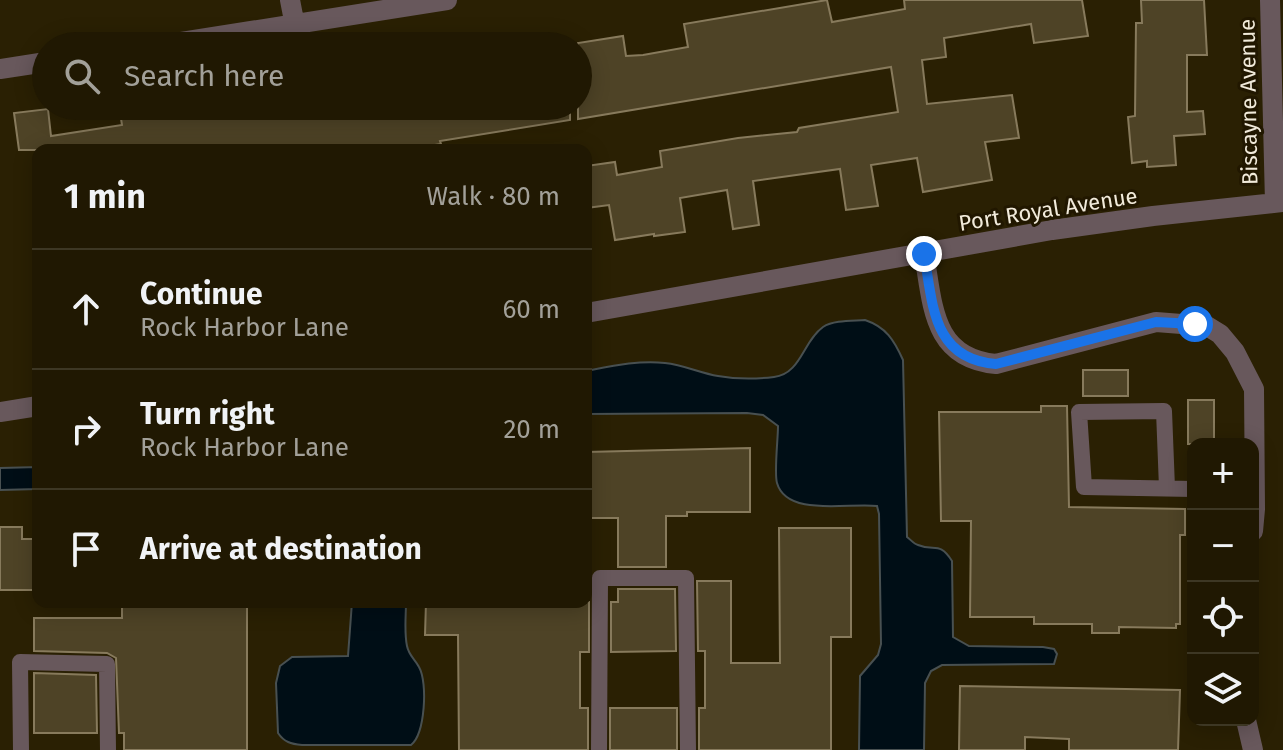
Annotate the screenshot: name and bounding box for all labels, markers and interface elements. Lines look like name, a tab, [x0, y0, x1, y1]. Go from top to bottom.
street label: Biscayne Avenue	[1234, 19, 1263, 185]
search box	[32, 32, 592, 120]
icon: search	[60, 54, 104, 98]
text: Search here	[124, 58, 284, 94]
text: 1 min	[64, 176, 146, 217]
text: Walk · 80 m	[426, 181, 560, 212]
street label: Port Royal Avenue	[957, 182, 1139, 237]
route end	[906, 236, 942, 272]
text: Continue	[140, 276, 263, 312]
icon: ahead	[64, 287, 108, 331]
text: 60 m	[502, 294, 560, 325]
route start	[1177, 306, 1213, 342]
text: Rock Harbor Lane	[140, 312, 349, 343]
text: Turn right	[140, 396, 275, 432]
icon: right	[64, 407, 108, 451]
text: 20 m	[503, 414, 560, 445]
text: Rock Harbor Lane	[140, 432, 349, 463]
map controls	[1187, 438, 1259, 726]
button: +	[1187, 438, 1259, 510]
button: −	[1187, 510, 1259, 582]
icon: arrive	[64, 527, 108, 571]
text: Arrive at destination	[140, 531, 422, 567]
button: locate	[1187, 582, 1259, 654]
button: layers	[1187, 654, 1259, 726]

